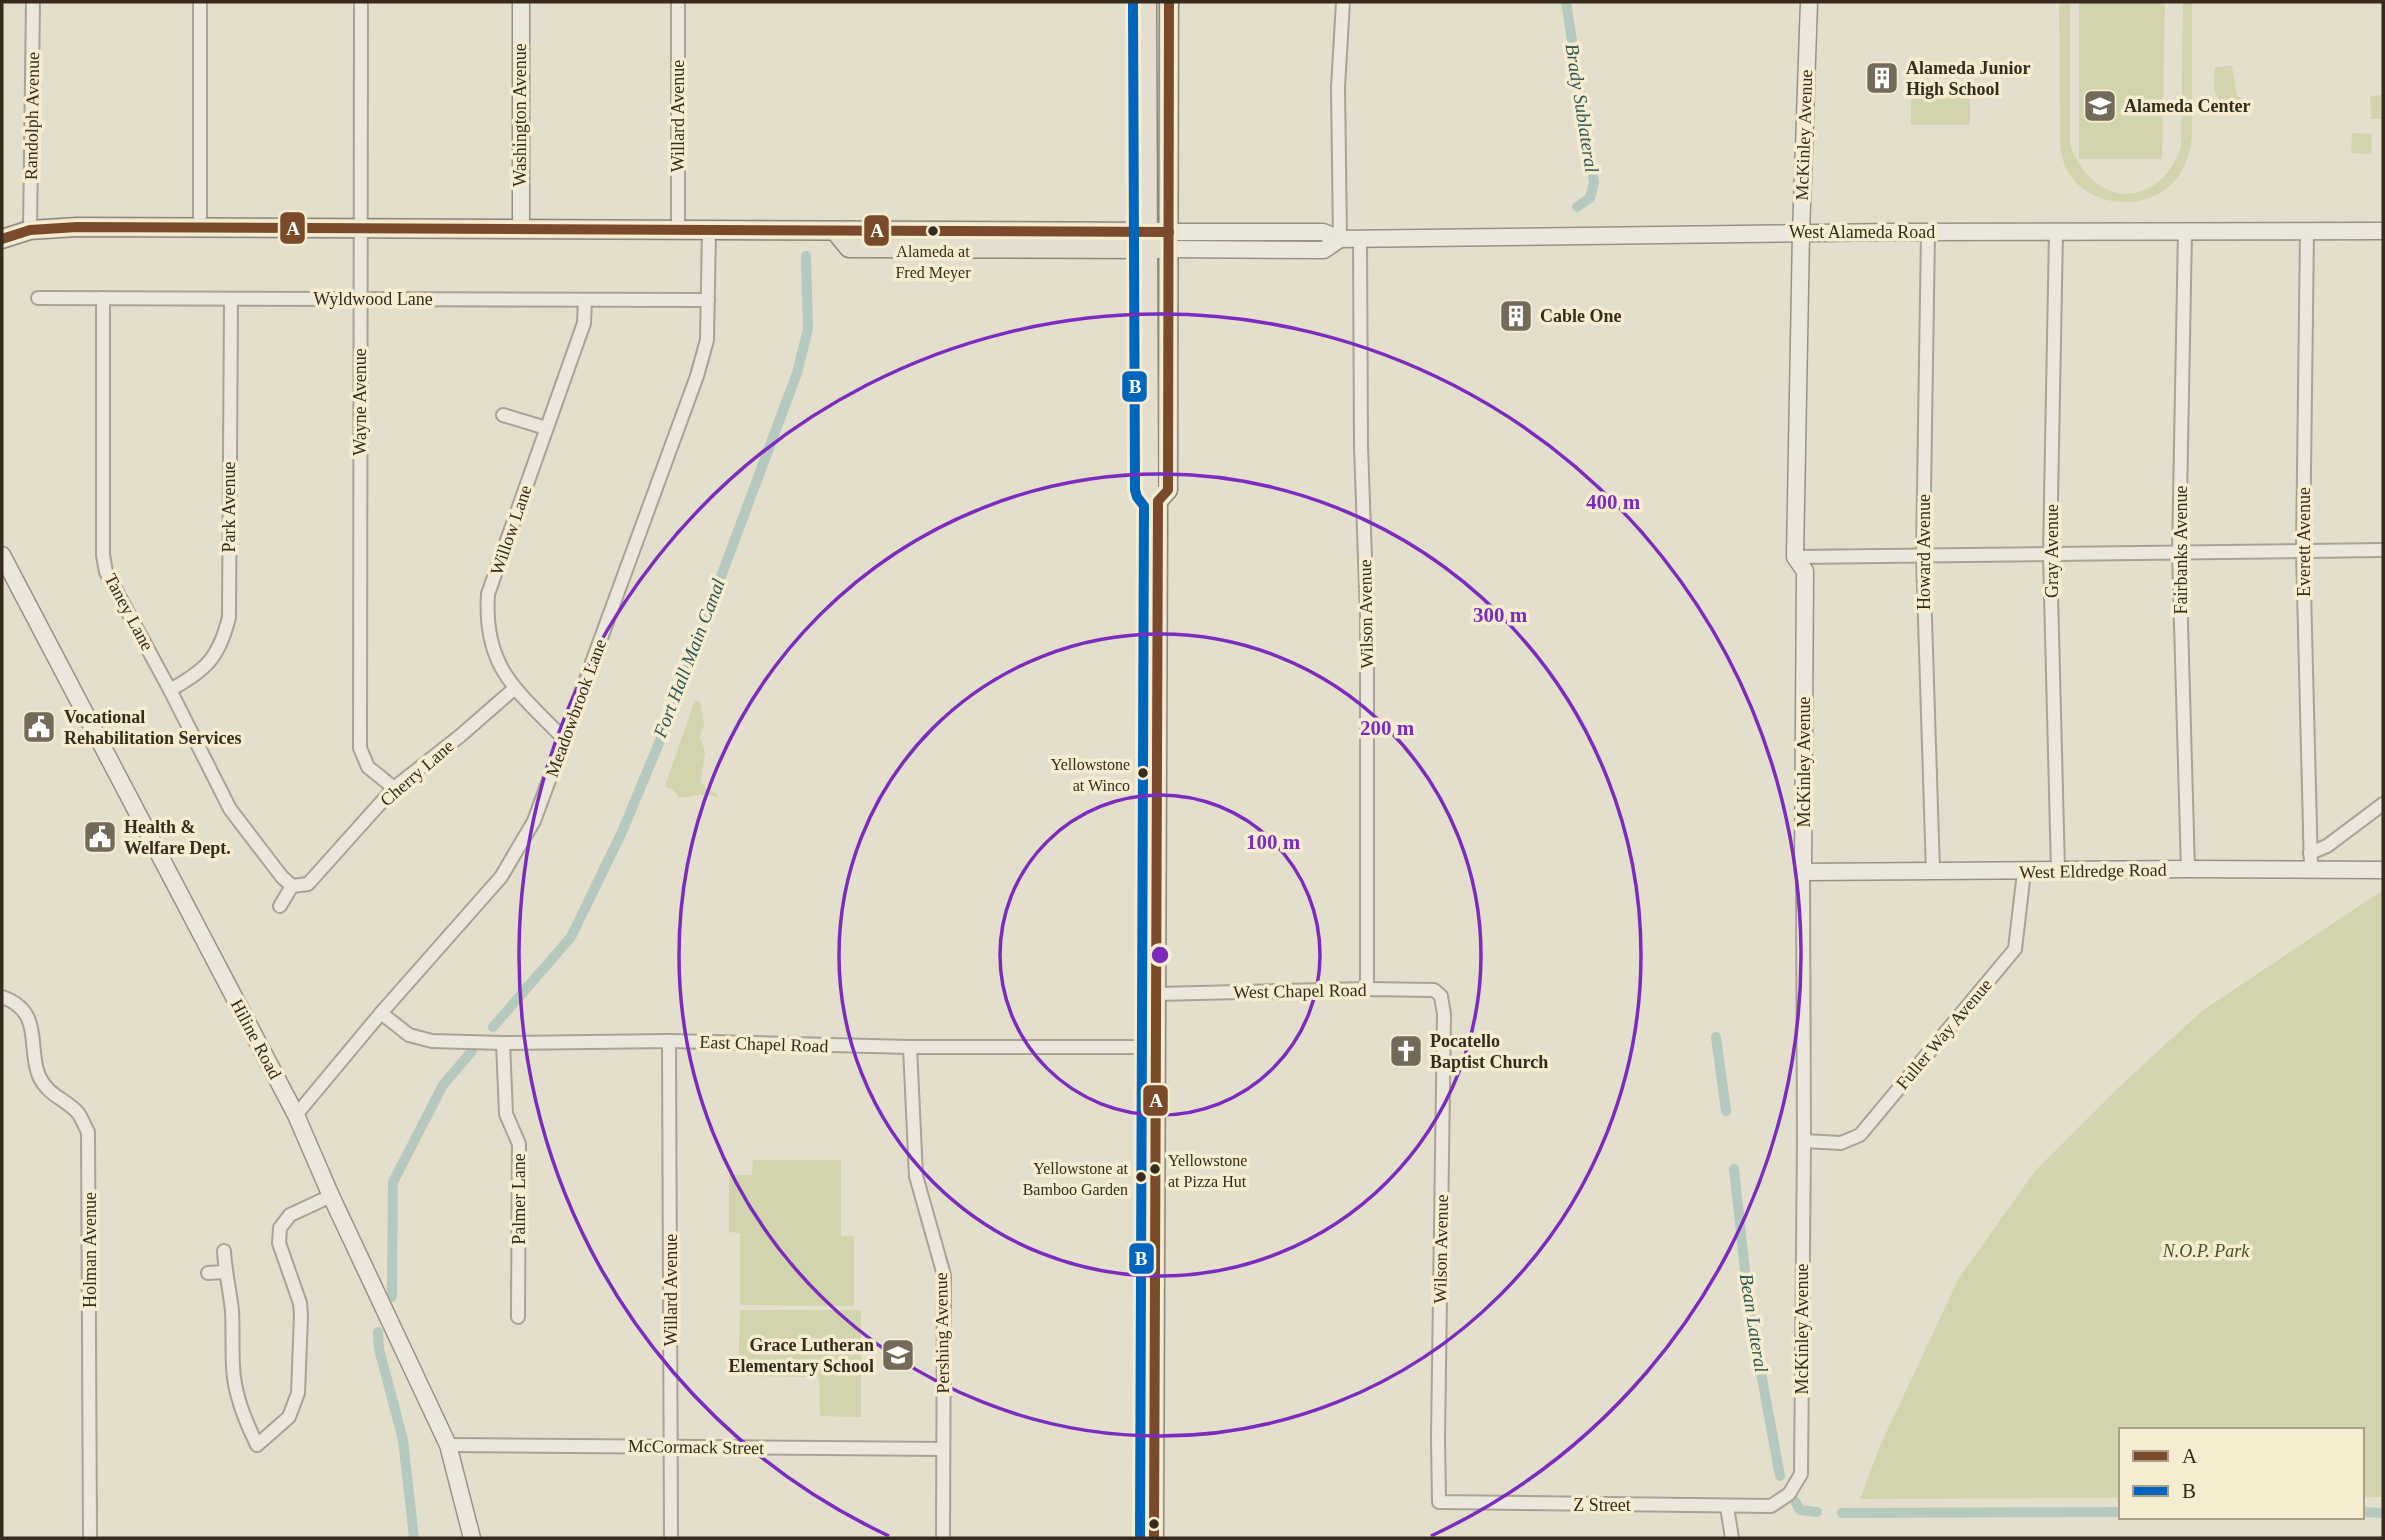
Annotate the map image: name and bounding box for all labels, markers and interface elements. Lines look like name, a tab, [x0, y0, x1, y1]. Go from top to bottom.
water label: Brady Sublateral	[1561, 42, 1603, 174]
street label: Washington Avenue	[510, 43, 530, 187]
street label: Randolph Avenue	[21, 52, 43, 180]
place label: Alameda Junior High School	[1906, 58, 2031, 99]
building icon: Alameda Junior High School	[1863, 59, 1901, 97]
street label: Willard Avenue	[668, 60, 688, 172]
street label: McKinley Avenue	[1792, 69, 1816, 201]
school or university icon: Alameda Center	[2081, 87, 2119, 125]
place label: Alameda Center	[2124, 96, 2250, 116]
line badge: A	[279, 211, 306, 245]
line badge: A	[863, 214, 890, 247]
text: A	[286, 218, 300, 239]
text: A	[870, 220, 884, 241]
street label: West Alameda Road	[1789, 222, 1935, 242]
marker: Alameda at Fred Meyer	[926, 224, 940, 238]
place label: Alameda at Fred Meyer	[895, 243, 971, 282]
street label: Wyldwood Lane	[313, 289, 433, 309]
building icon: Cable One	[1497, 297, 1535, 335]
place label: Cable One	[1540, 306, 1622, 326]
street label: Wayne Avenue	[350, 348, 370, 456]
line badge: B	[1121, 370, 1148, 403]
text: B	[1129, 376, 1142, 397]
street label: Park Avenue	[219, 461, 239, 553]
street label: Willow Lane	[486, 482, 536, 578]
street label: Fairbanks Avenue	[2171, 485, 2191, 615]
street label: Everett Avenue	[2294, 487, 2314, 597]
text: 400 m	[1586, 490, 1641, 514]
street label: Howard Avenue	[1914, 494, 1934, 610]
street label: Gray Avenue	[2042, 504, 2062, 598]
street label: Wilson Avenue	[1355, 559, 1377, 669]
street label: Taney Lane	[100, 570, 158, 654]
water label: Fort Hall Main Canal	[649, 576, 729, 741]
text: 300 m	[1473, 603, 1528, 627]
street label: Meadowbrook Lane	[542, 636, 610, 780]
street label: McKinley Avenue	[1794, 696, 1814, 828]
place label: Vocational Rehabilitation Services	[64, 707, 242, 748]
public building icon: Vocational Rehabilitation Services	[20, 708, 58, 746]
text: 200 m	[1360, 716, 1415, 740]
street label: Cherry Lane	[376, 736, 458, 810]
place label: Yellowstone at Winco	[1051, 756, 1130, 794]
marker: Yellowstone at Winco	[1136, 766, 1150, 780]
place label: Health & Welfare Dept.	[124, 817, 231, 858]
public building icon: Health & Welfare Dept.	[81, 818, 119, 856]
text: 100 m	[1246, 830, 1301, 854]
street label: West Eldredge Road	[2019, 860, 2167, 882]
centre of rings	[1148, 943, 1172, 967]
street label: Fuller Way Avenue	[1892, 975, 1996, 1093]
street label: West Chapel Road	[1233, 980, 1367, 1002]
street label: Hiline Road	[227, 996, 285, 1082]
place label: Pocatello Baptist Church	[1430, 1031, 1548, 1072]
street label: East Chapel Road	[699, 1032, 829, 1056]
church icon: Pocatello Baptist Church	[1387, 1032, 1425, 1070]
line badge: A	[1142, 1084, 1169, 1117]
text: A	[1149, 1090, 1163, 1111]
place label: Yellowstone at Pizza Hut	[1168, 1152, 1247, 1190]
street label: Palmer Lane	[509, 1153, 529, 1245]
place label: Yellowstone at Bamboo Garden	[1023, 1160, 1129, 1198]
marker: Yellowstone at Pizza Hut	[1148, 1162, 1162, 1176]
marker: Yellowstone at Bamboo Garden	[1134, 1170, 1148, 1184]
street label: Holman Avenue	[80, 1192, 100, 1308]
street label: Wilson Avenue	[1430, 1194, 1452, 1304]
street label: Willard Avenue	[661, 1234, 681, 1346]
park label: N.O.P. Park	[2162, 1241, 2250, 1261]
line badge: B	[1128, 1242, 1155, 1275]
text: B	[1135, 1248, 1148, 1269]
street label: McKinley Avenue	[1792, 1263, 1812, 1395]
street label: Pershing Avenue	[931, 1272, 953, 1394]
water label: Bean Lateral	[1736, 1272, 1772, 1374]
place label: Grace Lutheran Elementary School	[729, 1335, 874, 1376]
school or university icon: Grace Lutheran Elementary School	[879, 1336, 917, 1374]
legend	[2119, 1428, 2364, 1519]
street label: McCormack Street	[628, 1436, 764, 1458]
text: A	[2182, 1444, 2198, 1468]
text: B	[2182, 1479, 2196, 1503]
street label: Z Street	[1573, 1495, 1631, 1515]
unlabelled marker	[1147, 1517, 1161, 1531]

